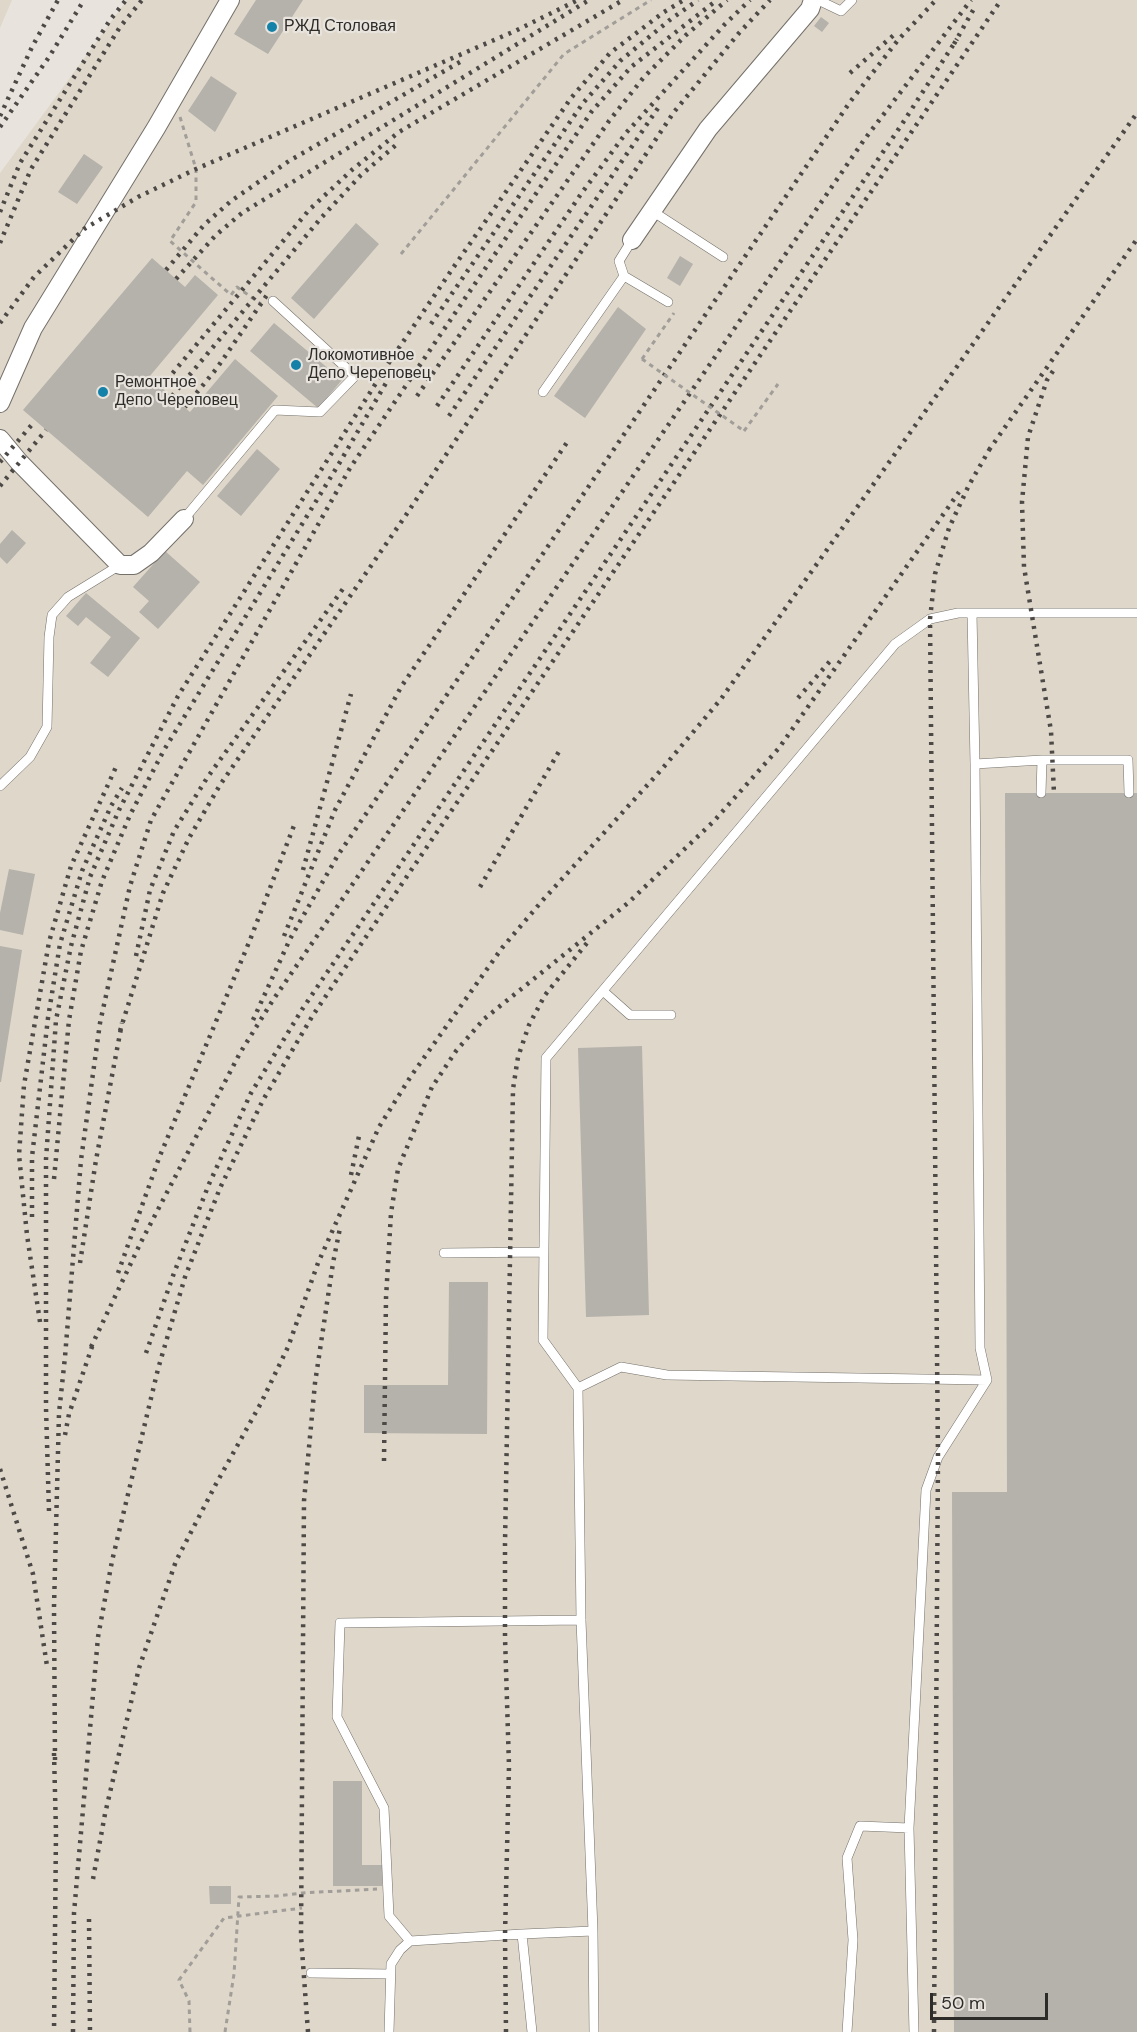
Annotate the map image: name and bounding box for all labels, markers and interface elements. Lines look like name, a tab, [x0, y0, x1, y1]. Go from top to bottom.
place label: РЖД Столовая	[284, 17, 396, 37]
marker: РЖД Столовая	[265, 20, 279, 34]
place label: Локомотивное Депо Череповец	[308, 346, 431, 384]
marker: Локомотивное Депо Череповец	[289, 358, 303, 372]
place label: Ремонтное Депо Череповец	[115, 373, 238, 411]
marker: Ремонтное Депо Череповец	[96, 385, 110, 399]
scale bar	[933, 1981, 1052, 2019]
text: 50 m	[941, 1991, 985, 2015]

